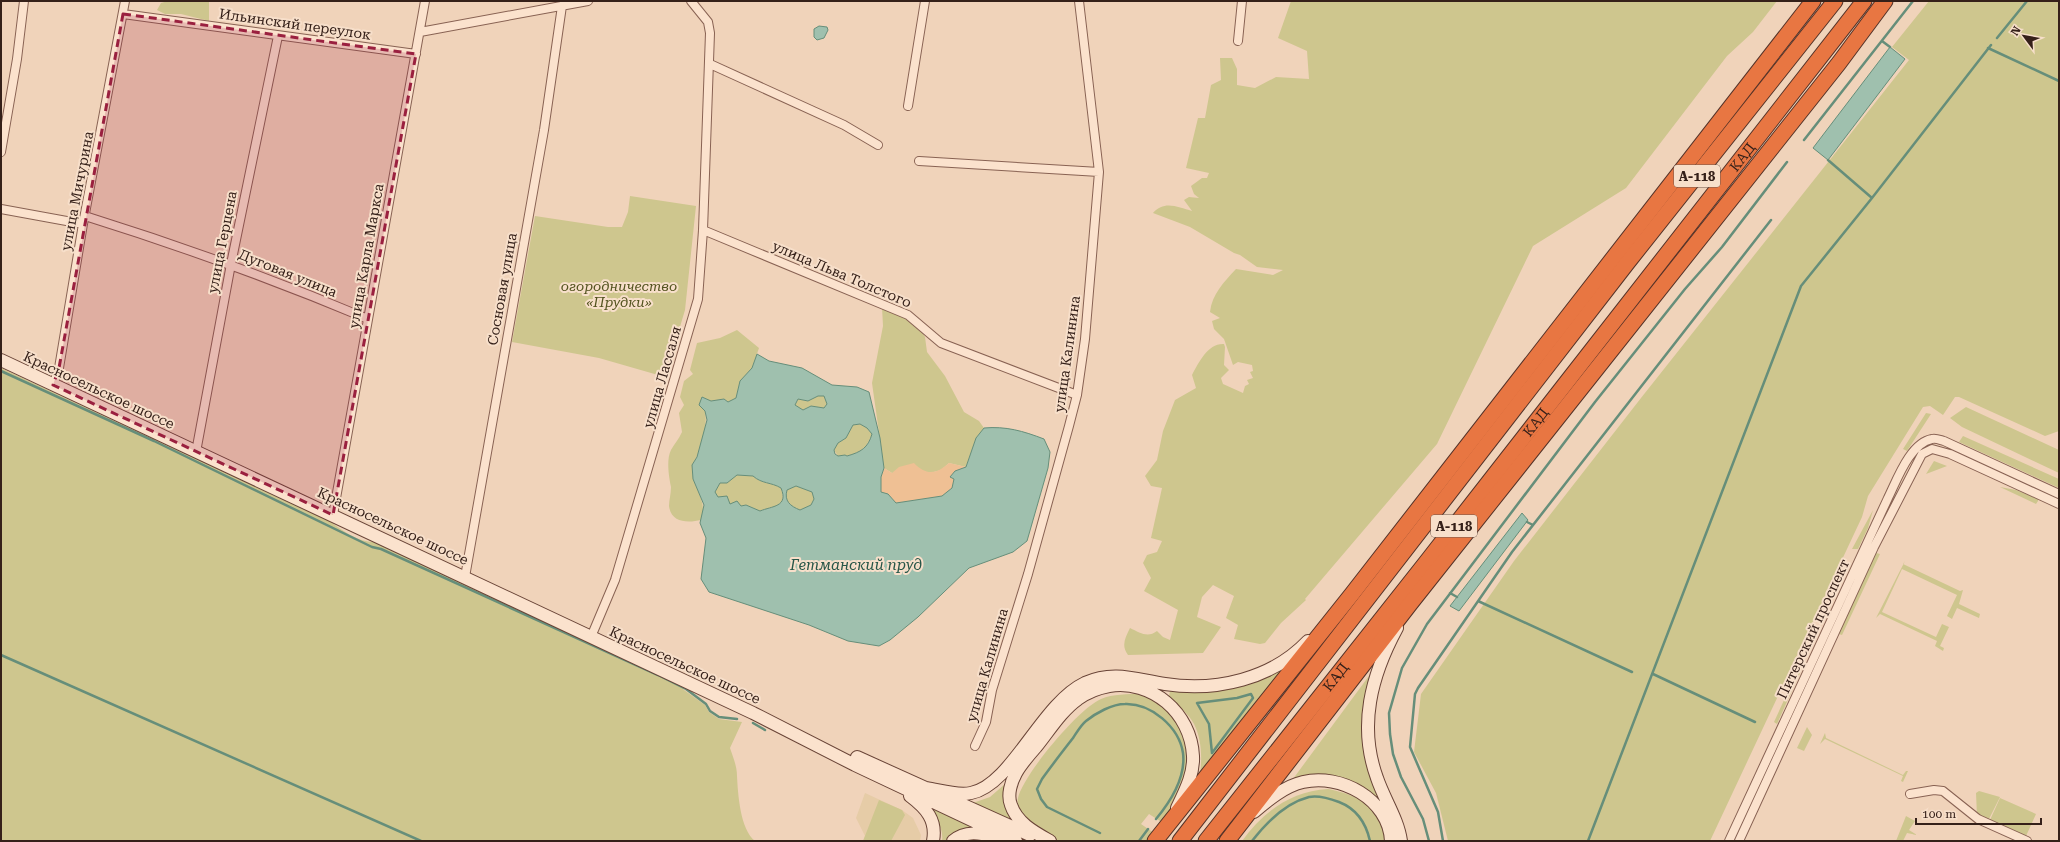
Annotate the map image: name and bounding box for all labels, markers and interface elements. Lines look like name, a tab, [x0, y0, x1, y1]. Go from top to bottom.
street label: Ильинский переулок	[218, 5, 372, 43]
north arrow	[2004, 16, 2044, 56]
text: N	[2008, 23, 2024, 38]
street label: улица Мичурина	[58, 130, 97, 252]
street label: КАД	[1726, 140, 1758, 175]
road number: А-118	[1674, 165, 1720, 187]
street label: улица Карла Маркса	[345, 182, 387, 330]
street label: улица Герцена	[204, 189, 240, 294]
street label: Сосновая улица	[484, 231, 520, 347]
street label: улица Льва Толстого	[770, 237, 914, 311]
street label: Дуговая улица	[236, 246, 340, 300]
park label: огородничество «Прудки»	[561, 278, 677, 310]
street label: улица Калинина	[1051, 294, 1083, 413]
street label: улица Лассаля	[640, 324, 684, 430]
street label: Красносельское шоссе	[21, 348, 177, 432]
street label: КАД	[1520, 405, 1552, 439]
street label: Красносельское шоссе	[315, 484, 471, 568]
road number: А-118	[1431, 515, 1477, 537]
water label: Гетманский пруд	[789, 556, 922, 574]
street label: Питерский проспект	[1774, 557, 1852, 701]
street label: улица Калинина	[963, 606, 1011, 724]
street label: Красносельское шоссе	[607, 623, 763, 707]
street label: КАД	[1319, 660, 1352, 694]
scale bar	[1916, 800, 2041, 826]
text: 100 m	[1922, 807, 1956, 821]

